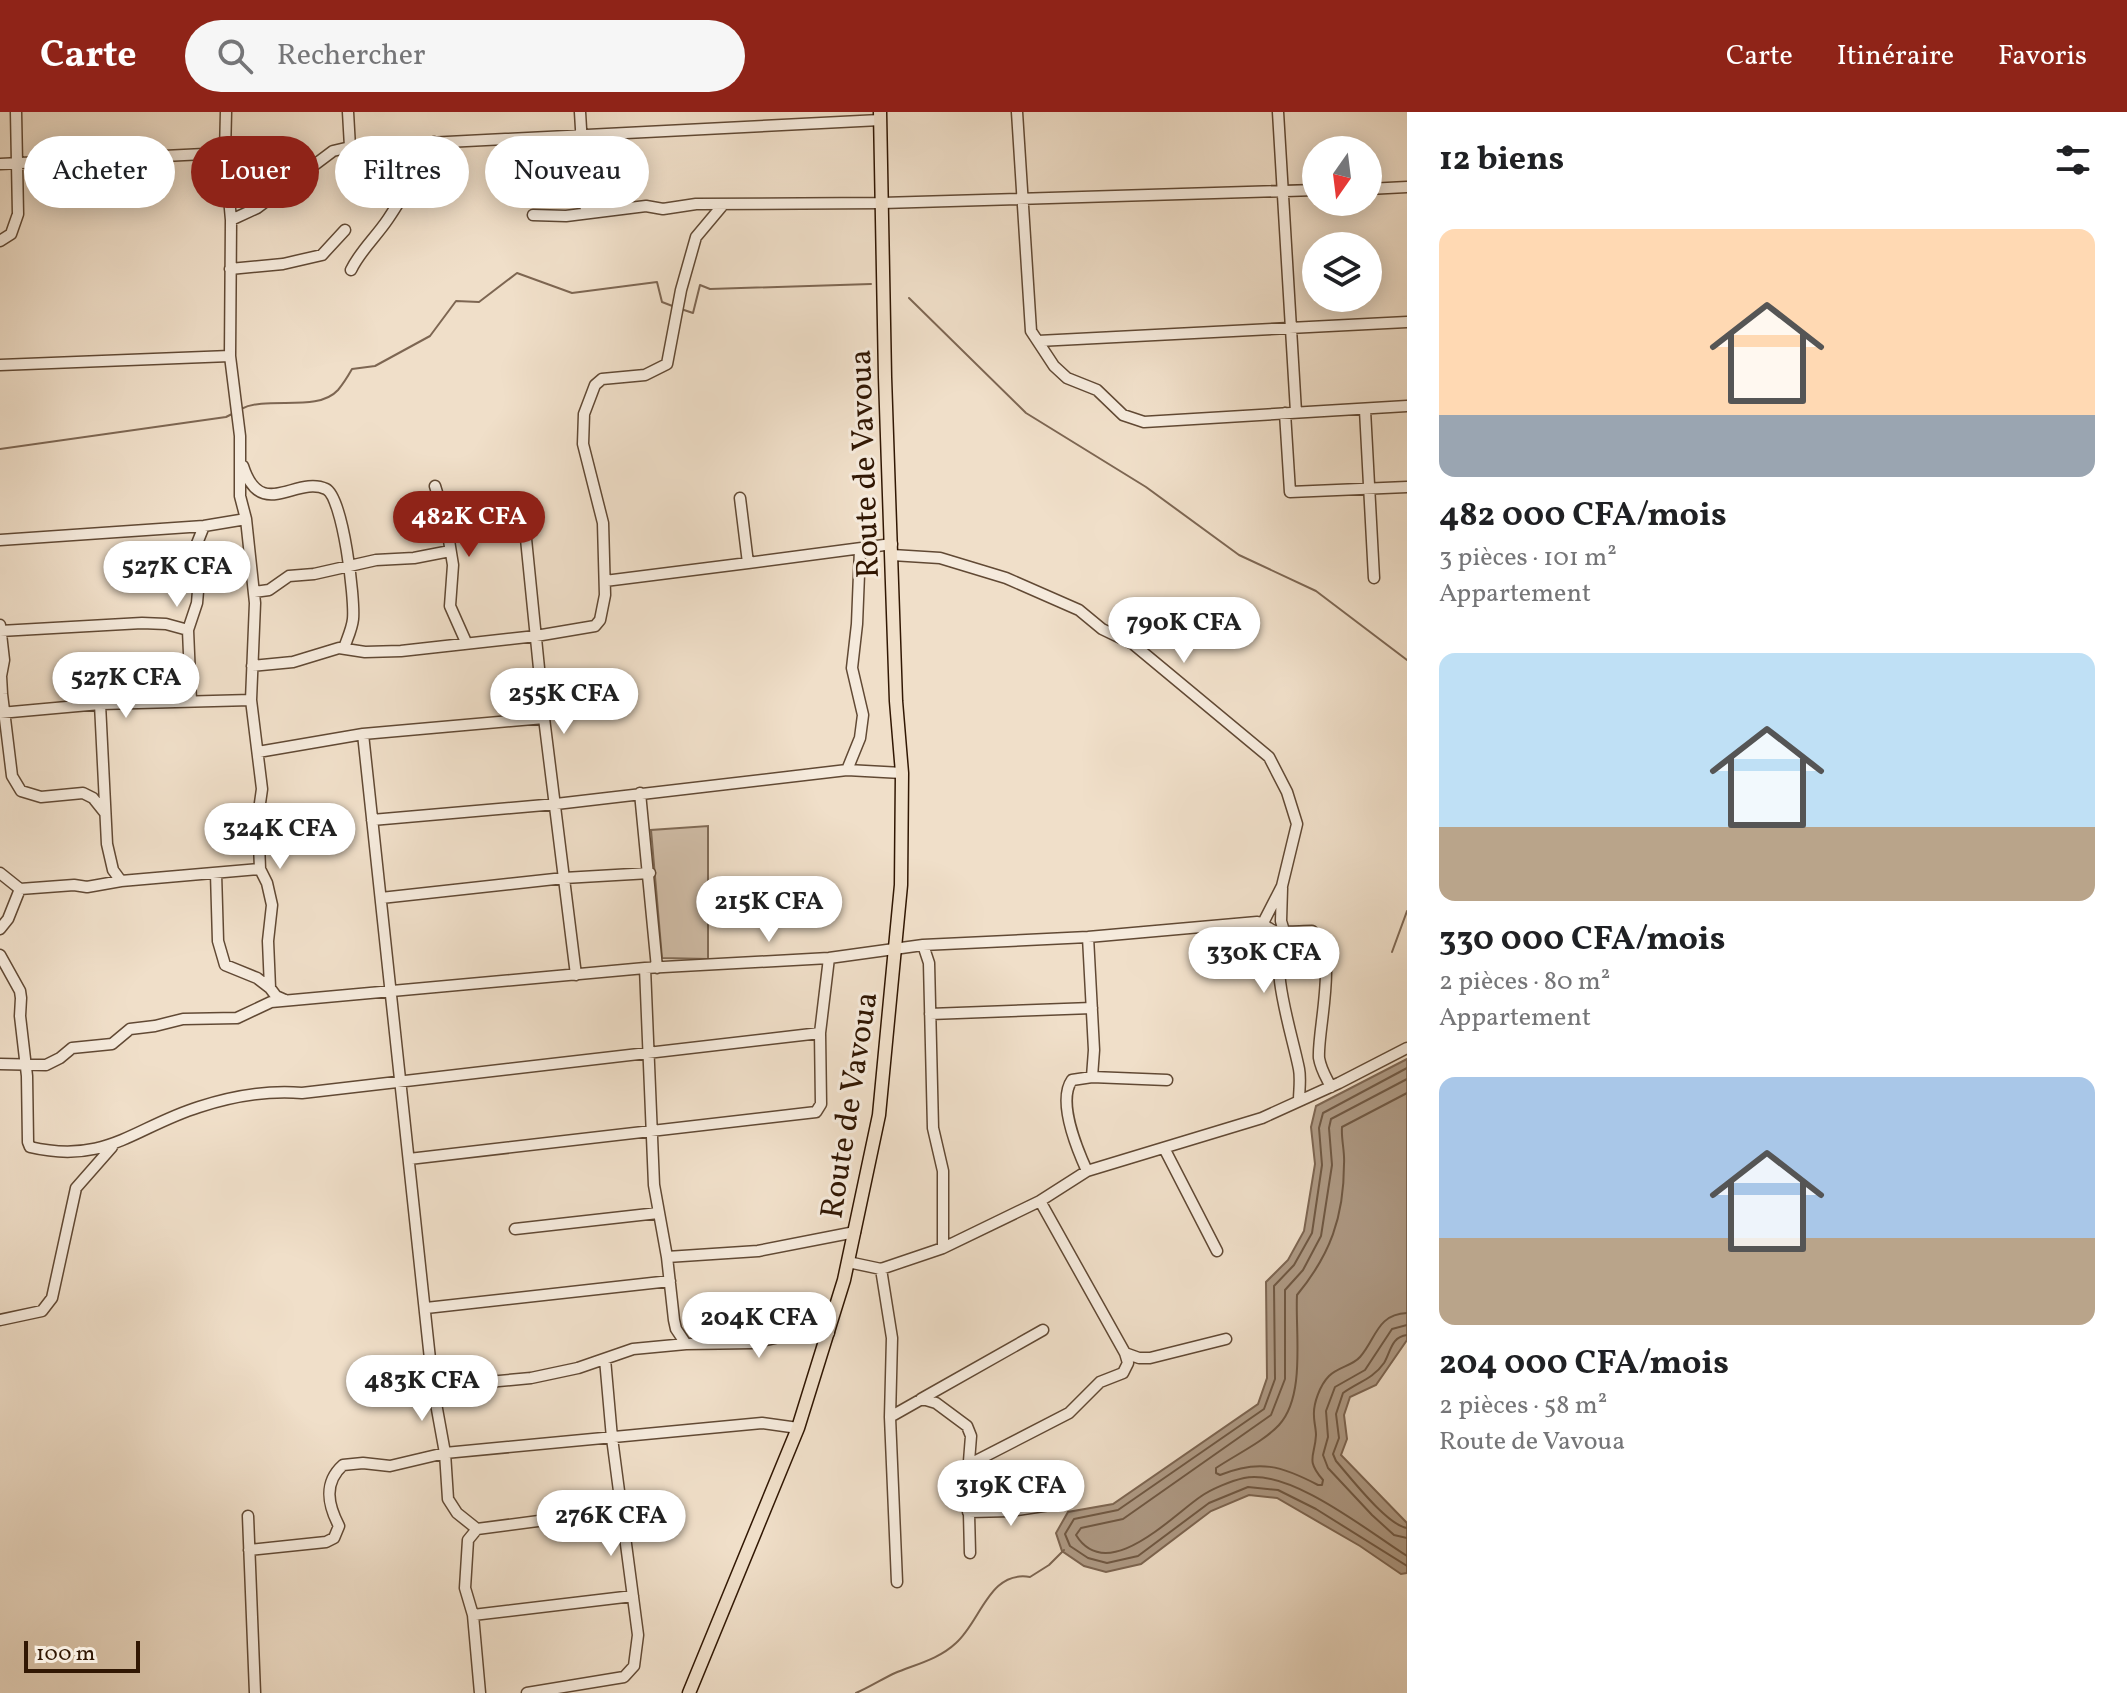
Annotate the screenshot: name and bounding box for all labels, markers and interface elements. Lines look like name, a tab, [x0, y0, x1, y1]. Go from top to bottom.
search box	[185, 20, 745, 92]
text: Carte	[40, 30, 137, 83]
icon: search	[213, 34, 257, 78]
text: Rechercher	[277, 35, 426, 77]
text: Carte	[1726, 37, 1793, 76]
text: Itinéraire	[1837, 37, 1954, 76]
text: Favoris	[1998, 37, 2087, 76]
chip: Acheter	[24, 136, 175, 208]
chip: Louer	[191, 136, 319, 208]
chip: Filtres	[335, 136, 469, 208]
chip: Nouveau	[485, 136, 649, 208]
north arrow	[1302, 136, 1382, 216]
map controls	[1302, 136, 1382, 312]
text: 12 biens	[1439, 137, 1564, 184]
icon: filters	[2051, 138, 2095, 182]
button: layers	[1302, 232, 1382, 312]
icon: home	[1695, 281, 1839, 425]
street label: Route de Vavoua	[840, 349, 892, 579]
pin: 482K CFA	[386, 491, 552, 559]
text: 482 000 CFA/mois	[1439, 493, 1727, 540]
text: 482K CFA	[411, 499, 527, 535]
text: 3 pièces · 101 m²	[1439, 540, 1617, 576]
pin: 527K CFA	[94, 541, 260, 609]
text: 527K CFA	[121, 549, 233, 585]
text: Appartement	[1439, 576, 1591, 612]
pin: 790K CFA	[1101, 597, 1267, 665]
text: 790K CFA	[1126, 605, 1242, 641]
pin: 527K CFA	[43, 652, 209, 720]
text: 527K CFA	[70, 660, 182, 696]
pin: 255K CFA	[481, 668, 647, 736]
text: 255K CFA	[508, 676, 620, 712]
icon: home	[1695, 705, 1839, 849]
pin: 324K CFA	[197, 803, 363, 871]
text: 324K CFA	[222, 811, 338, 847]
pin: 215K CFA	[686, 876, 852, 944]
text: 215K CFA	[714, 884, 824, 920]
text: 330 000 CFA/mois	[1439, 917, 1725, 964]
pin: 330K CFA	[1181, 927, 1347, 995]
text: 330K CFA	[1206, 935, 1322, 971]
text: 2 pièces · 80 m²	[1439, 964, 1610, 1000]
street label: Route de Vavoua	[811, 989, 891, 1222]
text: Appartement	[1439, 1000, 1591, 1036]
icon: home	[1695, 1129, 1839, 1273]
pin: 204K CFA	[676, 1292, 842, 1360]
text: 204K CFA	[700, 1300, 818, 1336]
text: 204 000 CFA/mois	[1439, 1341, 1729, 1388]
pin: 483K CFA	[339, 1355, 505, 1423]
text: 483K CFA	[364, 1363, 480, 1399]
text: 2 pièces · 58 m²	[1439, 1388, 1607, 1424]
text: Route de Vavoua	[1439, 1424, 1625, 1460]
pin: 319K CFA	[928, 1460, 1094, 1528]
text: 319K CFA	[955, 1468, 1067, 1504]
pin: 276K CFA	[528, 1490, 694, 1558]
text: 276K CFA	[555, 1498, 667, 1534]
scale bar	[24, 1637, 140, 1673]
text: 100 m	[36, 1639, 95, 1670]

